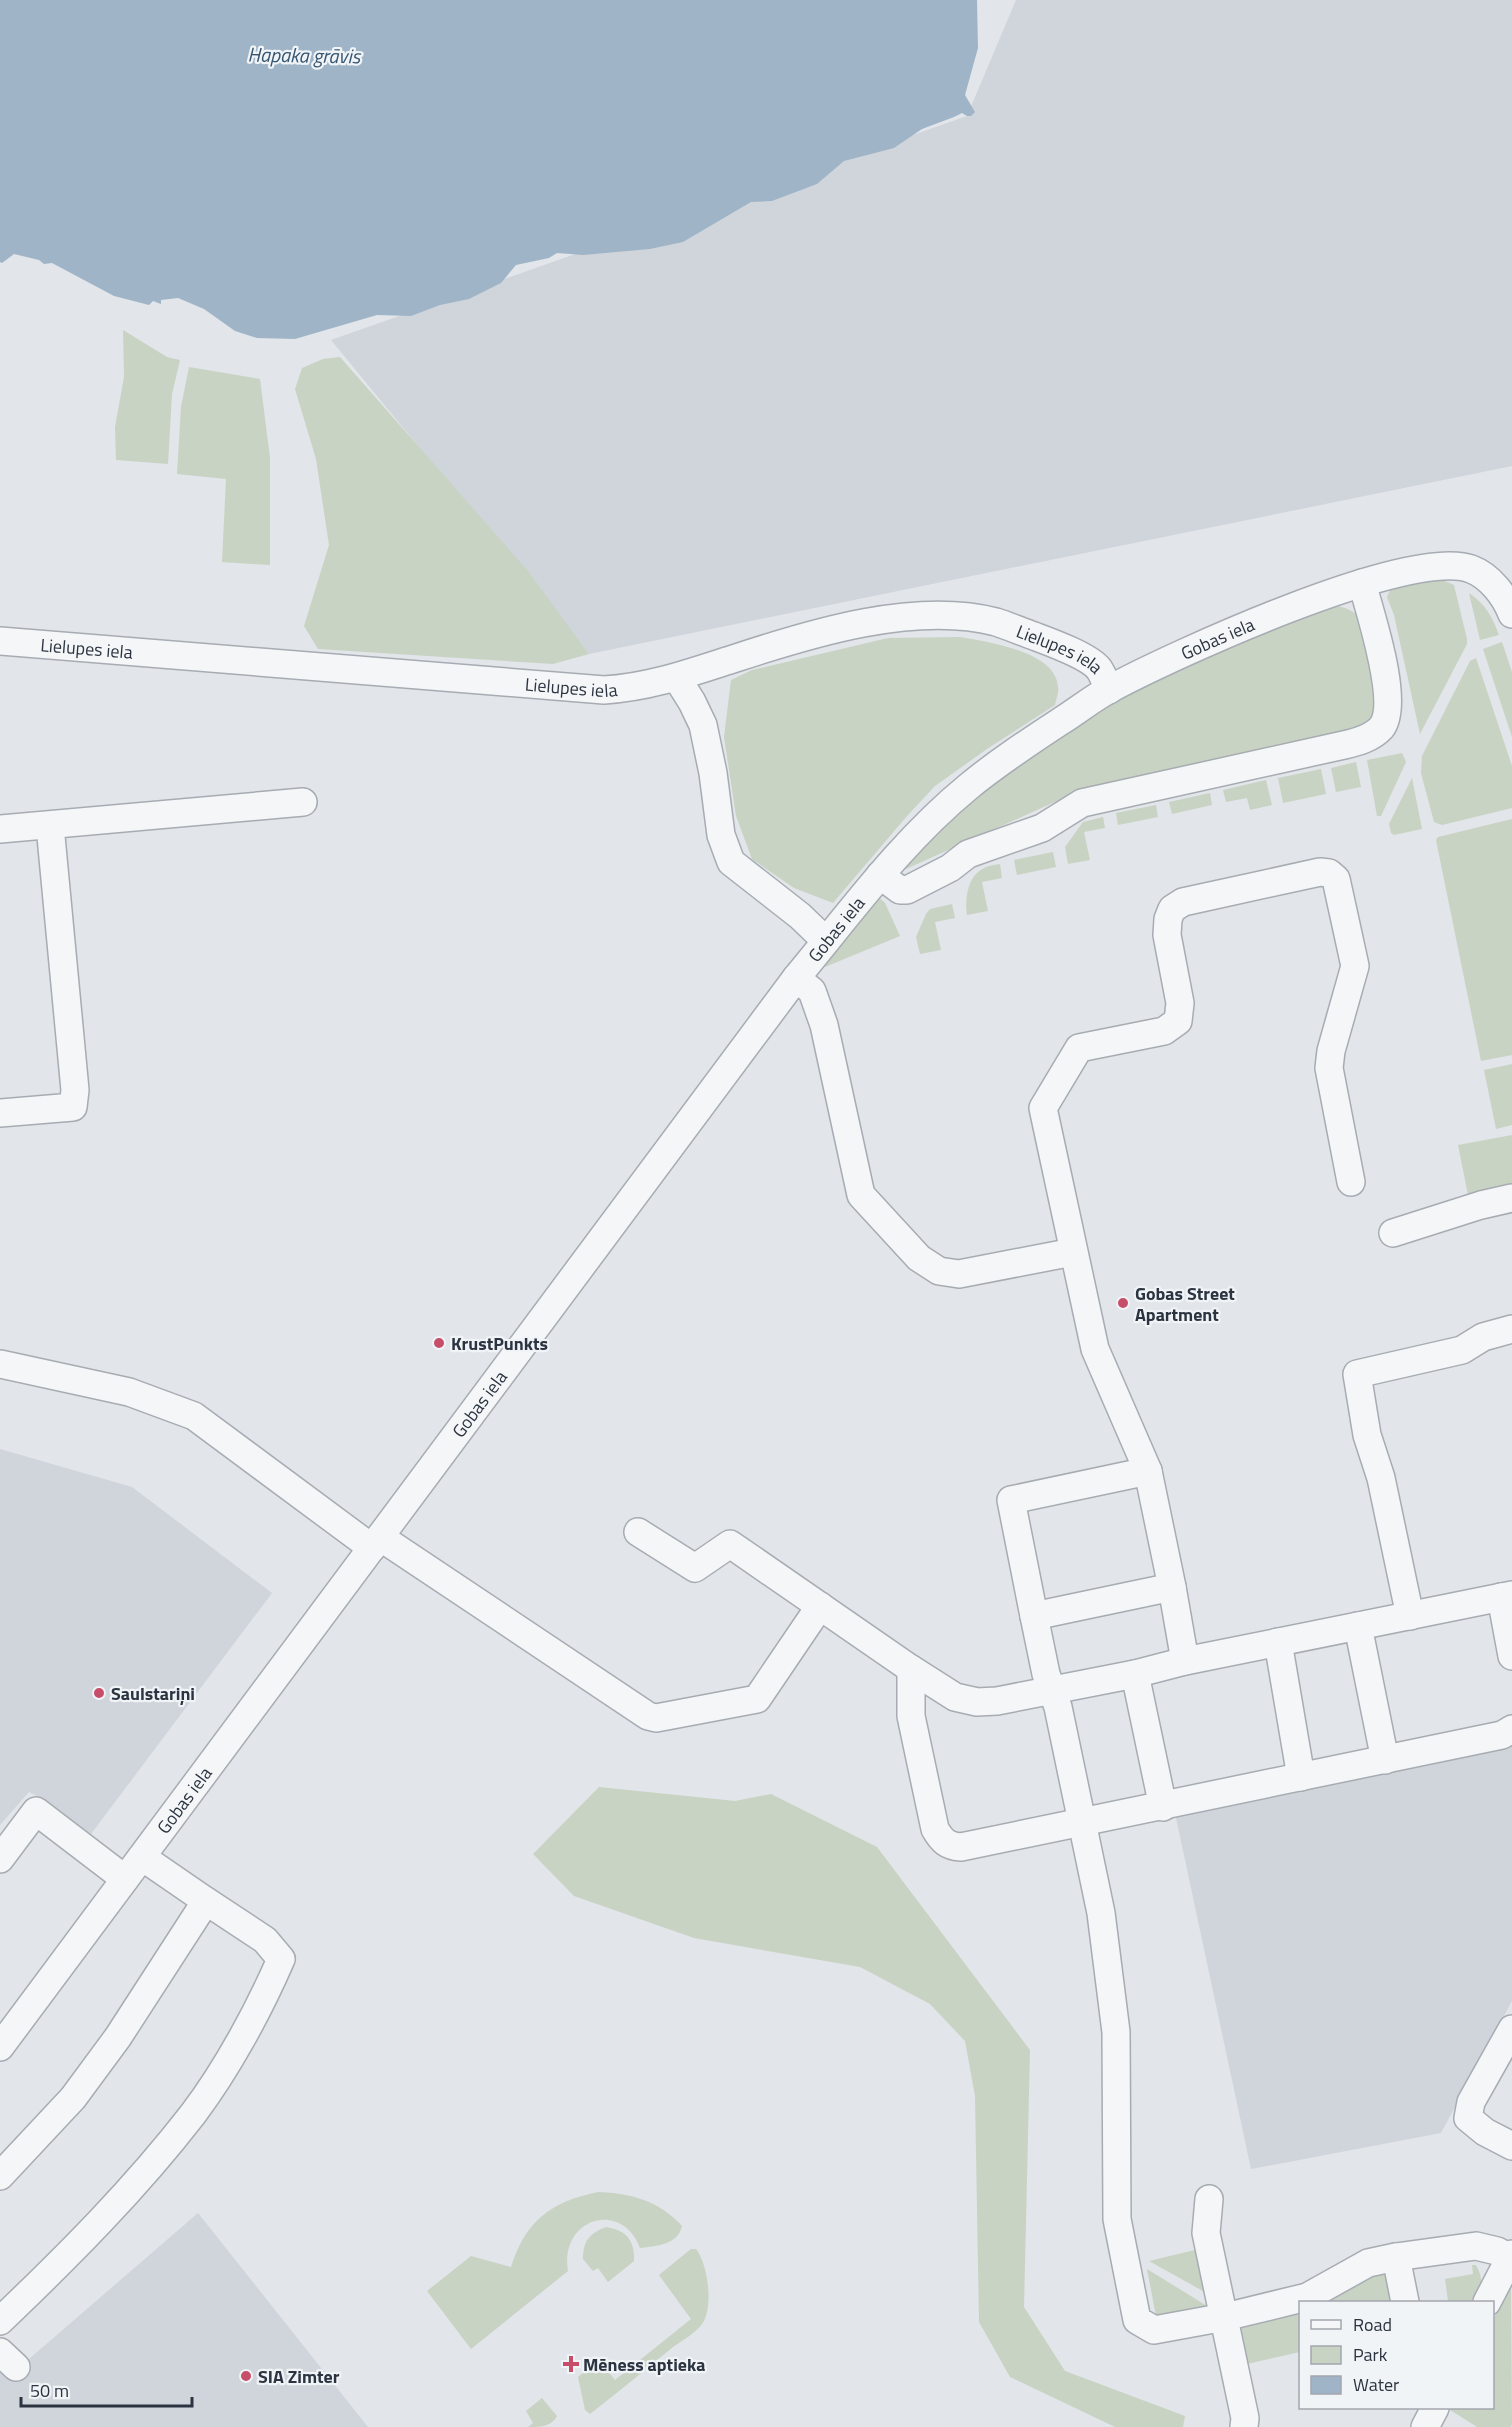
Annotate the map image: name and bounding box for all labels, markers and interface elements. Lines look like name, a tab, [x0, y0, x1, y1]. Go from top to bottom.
water label: Hapaka grāvis	[247, 39, 362, 72]
street label: Gobas iela	[1176, 610, 1258, 666]
street label: Lielupes iela	[1013, 617, 1110, 680]
street label: Lielupes iela	[39, 631, 134, 665]
street label: Lielupes iela	[524, 670, 619, 703]
street label: Gobas iela	[801, 890, 871, 968]
place label: Gobas Street Apartment	[1135, 1280, 1235, 1328]
marker: Gobas Street Apartment	[1116, 1296, 1130, 1310]
place label: KrustPunkts	[451, 1330, 548, 1357]
marker: KrustPunkts	[432, 1336, 446, 1350]
street label: Gobas iela	[445, 1365, 513, 1443]
place label: Saulstariņi	[111, 1680, 195, 1707]
marker: Saulstariņi	[92, 1686, 106, 1700]
street label: Gobas iela	[150, 1761, 218, 1839]
legend	[1299, 2301, 1494, 2409]
text: Road	[1353, 2311, 1392, 2338]
text: Park	[1353, 2341, 1388, 2368]
place label: Mēness aptieka	[583, 2351, 705, 2378]
marker: Mēness aptieka	[564, 2357, 578, 2371]
place label: SIA Zimter	[258, 2363, 340, 2390]
marker: SIA Zimter	[239, 2369, 253, 2383]
scale bar	[21, 2370, 192, 2408]
text: Water	[1353, 2371, 1399, 2398]
text: 50 m	[30, 2377, 69, 2404]

